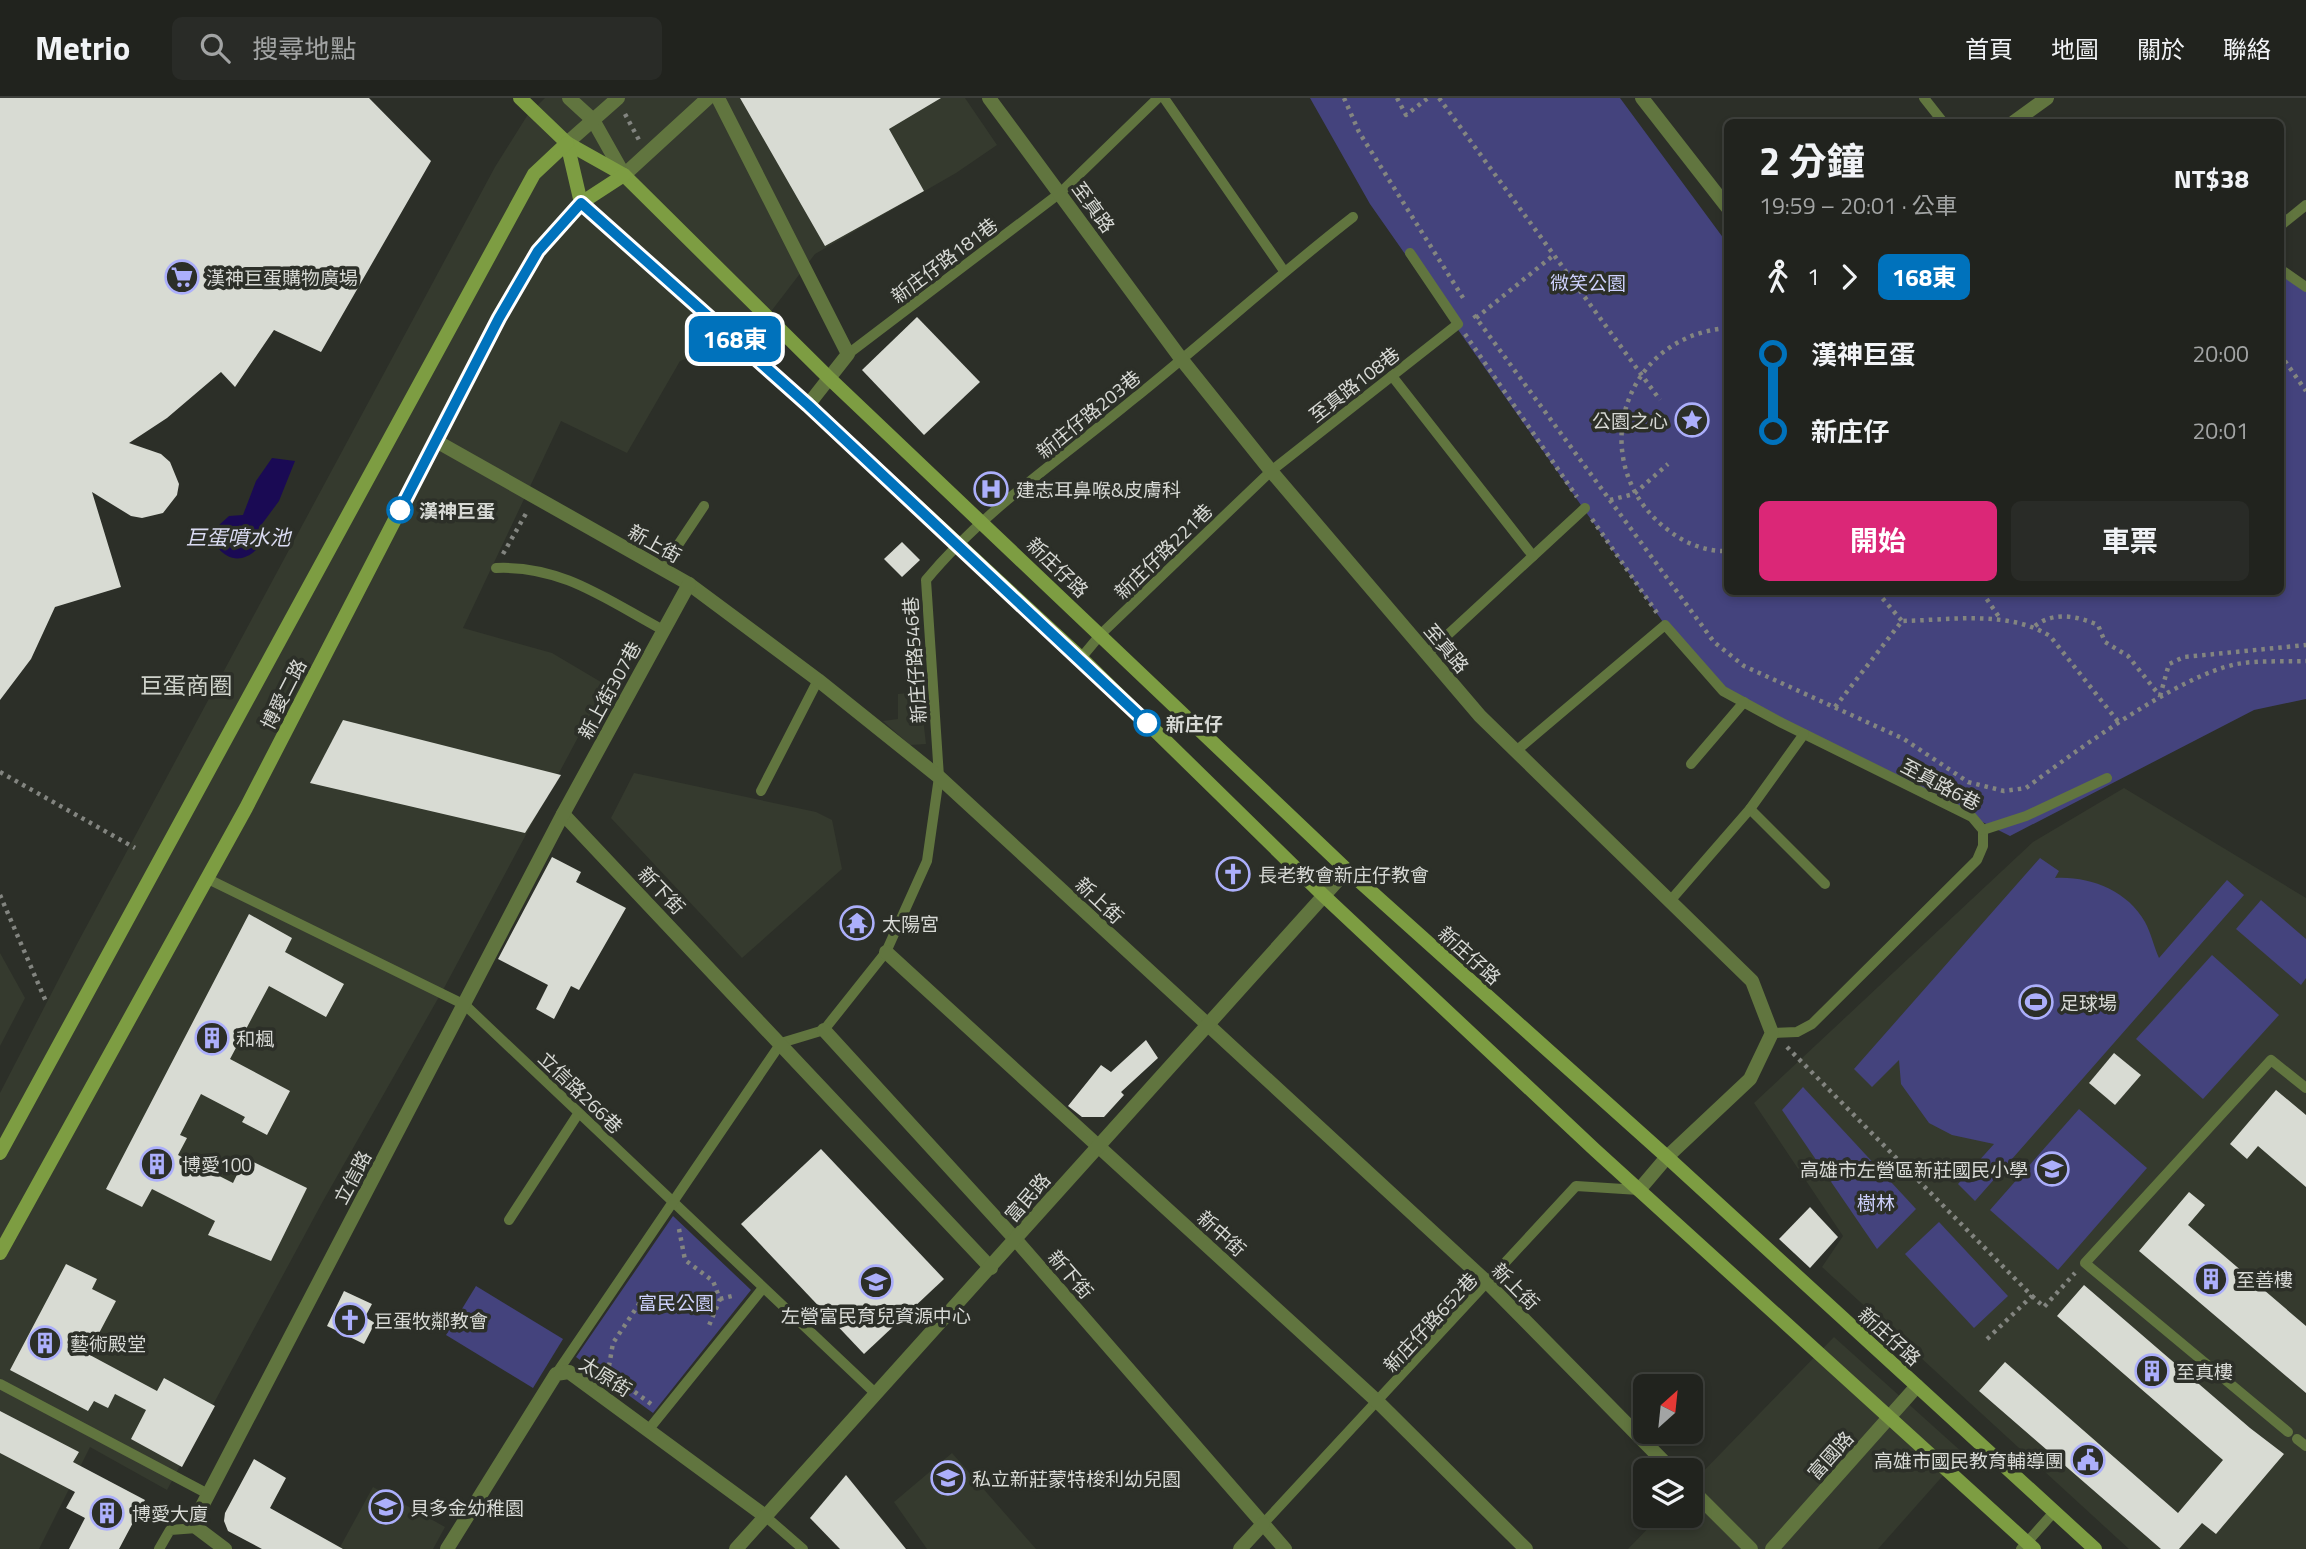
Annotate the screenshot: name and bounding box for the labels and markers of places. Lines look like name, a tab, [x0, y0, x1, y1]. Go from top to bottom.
supermarket icon: 漢神巨蛋購物廣場	[163, 258, 201, 296]
place label: 漢神巨蛋購物廣場	[206, 263, 358, 292]
place icon: 公園之心	[1673, 401, 1711, 439]
place label: 公園之心	[1592, 406, 1668, 435]
hospital icon: 建志耳鼻喉&皮膚科	[972, 470, 1010, 508]
place label: 建志耳鼻喉&皮膚科	[1016, 475, 1181, 504]
place label: 漢神巨蛋	[419, 496, 495, 525]
marker: 漢神巨蛋	[387, 497, 413, 523]
place label: 新庄仔	[1166, 709, 1223, 738]
marker: 新庄仔	[1134, 710, 1160, 736]
church icon: 長老教會新庄仔教會	[1214, 855, 1252, 893]
place label: 長老教會新庄仔教會	[1258, 860, 1429, 889]
temple icon: 太陽宮	[838, 904, 876, 942]
place label: 太陽宮	[882, 909, 939, 938]
sports icon: 足球場	[2017, 983, 2055, 1021]
place label: 足球場	[2060, 988, 2117, 1017]
building icon: 和楓	[193, 1019, 231, 1057]
place label: 和楓	[236, 1024, 274, 1053]
building icon: 博愛100	[138, 1145, 176, 1183]
place label: 博愛100	[182, 1150, 252, 1179]
school or university icon: 高雄市左營區新莊國民小學	[2033, 1150, 2071, 1188]
place label: 高雄市左營區新莊國民小學	[1800, 1155, 2028, 1184]
building icon: 至善樓	[2192, 1260, 2230, 1298]
school or university icon: 左營富民育兒資源中心	[857, 1263, 895, 1301]
place label: 至善樓	[2236, 1265, 2293, 1294]
church icon: 巨蛋牧鄰教會	[331, 1301, 369, 1339]
place label: 左營富民育兒資源中心	[781, 1301, 971, 1330]
place label: 巨蛋牧鄰教會	[374, 1306, 488, 1335]
building icon: 藝術殿堂	[26, 1324, 64, 1362]
place label: 藝術殿堂	[70, 1329, 146, 1358]
building icon: 至真樓	[2133, 1352, 2171, 1390]
place label: 至真樓	[2176, 1357, 2233, 1386]
public building icon: 高雄市國民教育輔導團	[2069, 1441, 2107, 1479]
place label: 高雄市國民教育輔導團	[1874, 1446, 2064, 1475]
school or university icon: 私立新莊蒙特梭利幼兒園	[929, 1459, 967, 1497]
place label: 私立新莊蒙特梭利幼兒園	[972, 1464, 1181, 1493]
school or university icon: 貝多金幼稚園	[367, 1488, 405, 1526]
place label: 貝多金幼稚園	[410, 1493, 524, 1522]
building icon: 博愛大廈	[88, 1494, 126, 1532]
place label: 博愛大廈	[132, 1499, 208, 1528]

